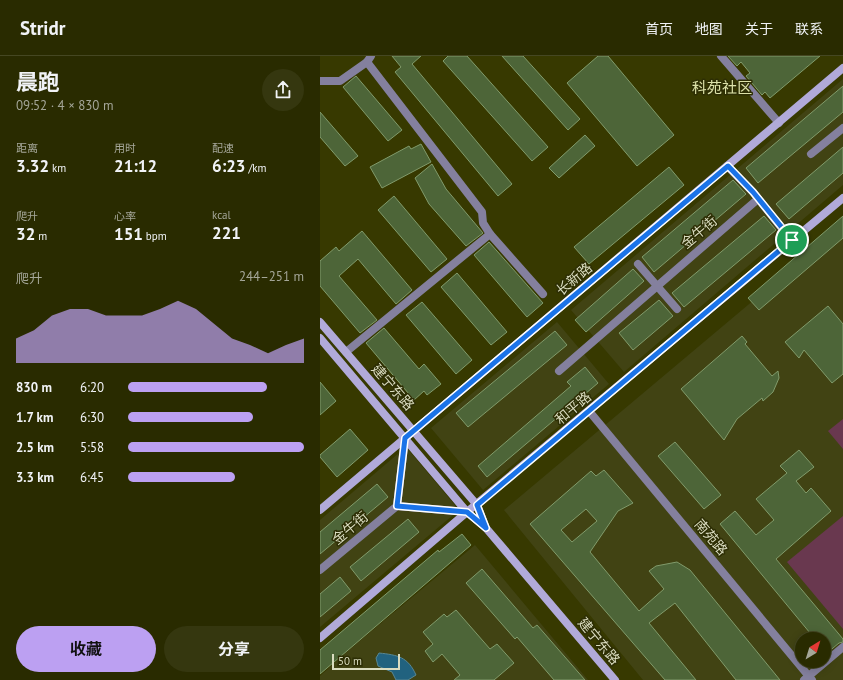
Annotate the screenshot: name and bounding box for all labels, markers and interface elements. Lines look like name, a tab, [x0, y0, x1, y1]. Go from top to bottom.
text: Stridr	[20, 16, 65, 40]
text: 首页	[645, 20, 673, 38]
text: 地图	[695, 20, 723, 38]
text: 关于	[745, 20, 773, 38]
text: 联系	[795, 20, 823, 38]
text: 晨跑	[16, 68, 60, 96]
button: share	[262, 69, 304, 111]
district label: 科苑社区	[692, 78, 752, 97]
text: 09:52 · 4 × 830 m	[16, 97, 113, 114]
text: 距离	[16, 141, 38, 155]
text: 用时	[114, 141, 136, 155]
text: 配速	[212, 141, 234, 155]
text: 3.32	[16, 155, 49, 177]
text: 21:12	[114, 155, 157, 177]
text: 6:23	[212, 155, 246, 177]
text: km	[49, 161, 66, 175]
text: /km	[246, 161, 267, 175]
text: kcal	[212, 208, 231, 222]
text: 爬升	[16, 209, 38, 223]
text: 心率	[114, 209, 136, 223]
street label: 金牛街	[677, 212, 721, 252]
text: 221	[212, 222, 241, 244]
text: 32	[16, 223, 35, 245]
text: 151	[114, 223, 143, 245]
pin	[775, 223, 809, 257]
text: m	[35, 229, 47, 243]
text: bpm	[143, 229, 167, 243]
icon: arrive	[781, 229, 803, 251]
street label: 长新路	[552, 259, 596, 299]
text: 244–251 m	[239, 268, 304, 285]
text: 爬升	[16, 270, 42, 287]
street label: 建宁东路	[368, 360, 418, 414]
text: 830 m	[16, 379, 52, 396]
text: 6:20	[80, 379, 104, 396]
street label: 和平路	[551, 388, 595, 428]
text: 1.7 km	[16, 409, 53, 426]
text: 6:30	[80, 409, 104, 426]
text: 2.5 km	[16, 439, 54, 456]
text: 5:58	[80, 439, 104, 456]
text: 3.3 km	[16, 469, 54, 486]
text: 6:45	[80, 469, 104, 486]
street label: 金牛街	[328, 508, 372, 548]
street label: 南苑路	[691, 515, 731, 559]
street label: 建宁东路	[574, 614, 624, 668]
button: 收藏	[16, 626, 156, 672]
button: 分享	[164, 626, 304, 672]
north arrow	[795, 632, 831, 668]
map controls	[795, 632, 831, 668]
scale bar	[332, 652, 400, 671]
text: 50 m	[338, 654, 362, 668]

